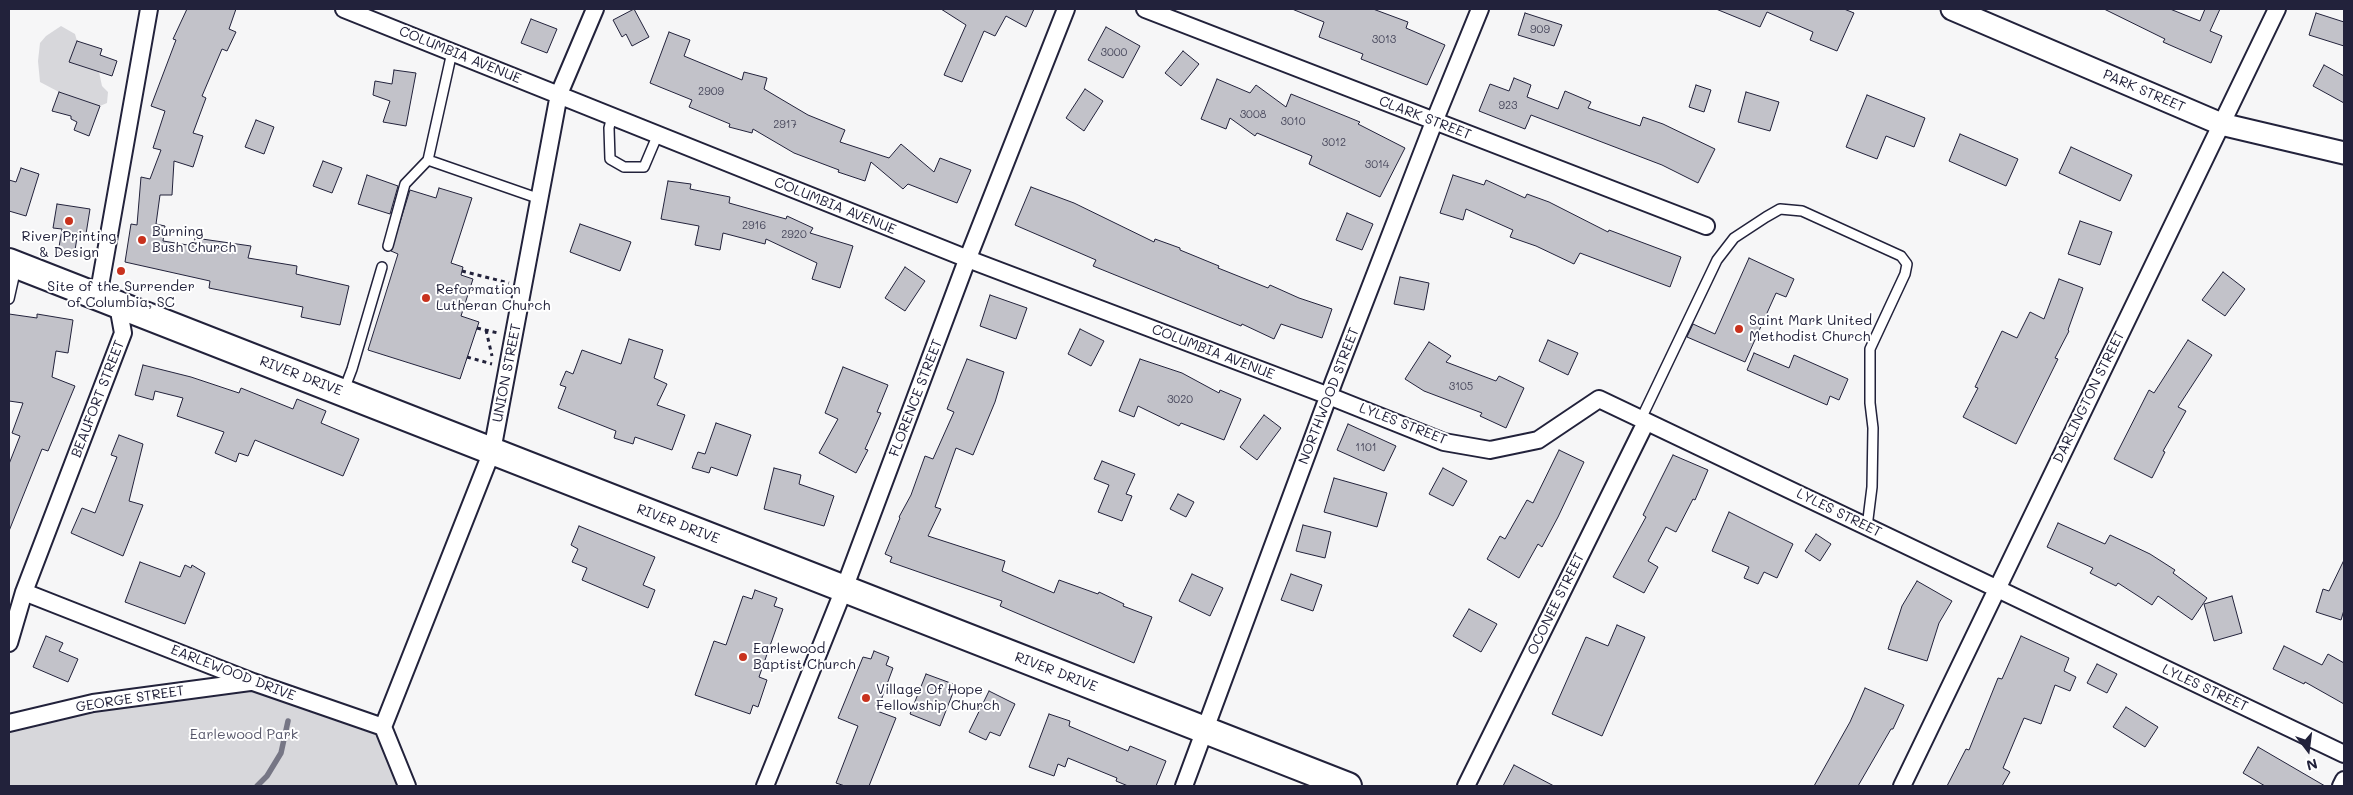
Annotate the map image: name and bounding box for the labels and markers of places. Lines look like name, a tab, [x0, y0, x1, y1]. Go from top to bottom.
marker: River Printing & Design	[63, 215, 75, 227]
place label: Burning Bush Church	[152, 224, 236, 256]
place label: River Printing & Design	[22, 229, 116, 262]
marker: Burning Bush Church	[136, 234, 148, 246]
marker: Site of the Surrender of Columbia, SC	[115, 265, 127, 277]
place label: Site of the Surrender of Columbia, SC	[47, 279, 195, 312]
place label: Reformation Lutheran Church	[436, 282, 550, 314]
marker: Reformation Lutheran Church	[420, 292, 432, 304]
place label: Saint Mark United Methodist Church	[1749, 313, 1872, 346]
marker: Saint Mark United Methodist Church	[1733, 323, 1745, 335]
place label: Earlewood Baptist Church	[753, 641, 856, 674]
marker: Earlewood Baptist Church	[737, 651, 749, 663]
place label: Village Of Hope Fellowship Church	[876, 682, 999, 714]
marker: Village Of Hope Fellowship Church	[860, 692, 872, 704]

